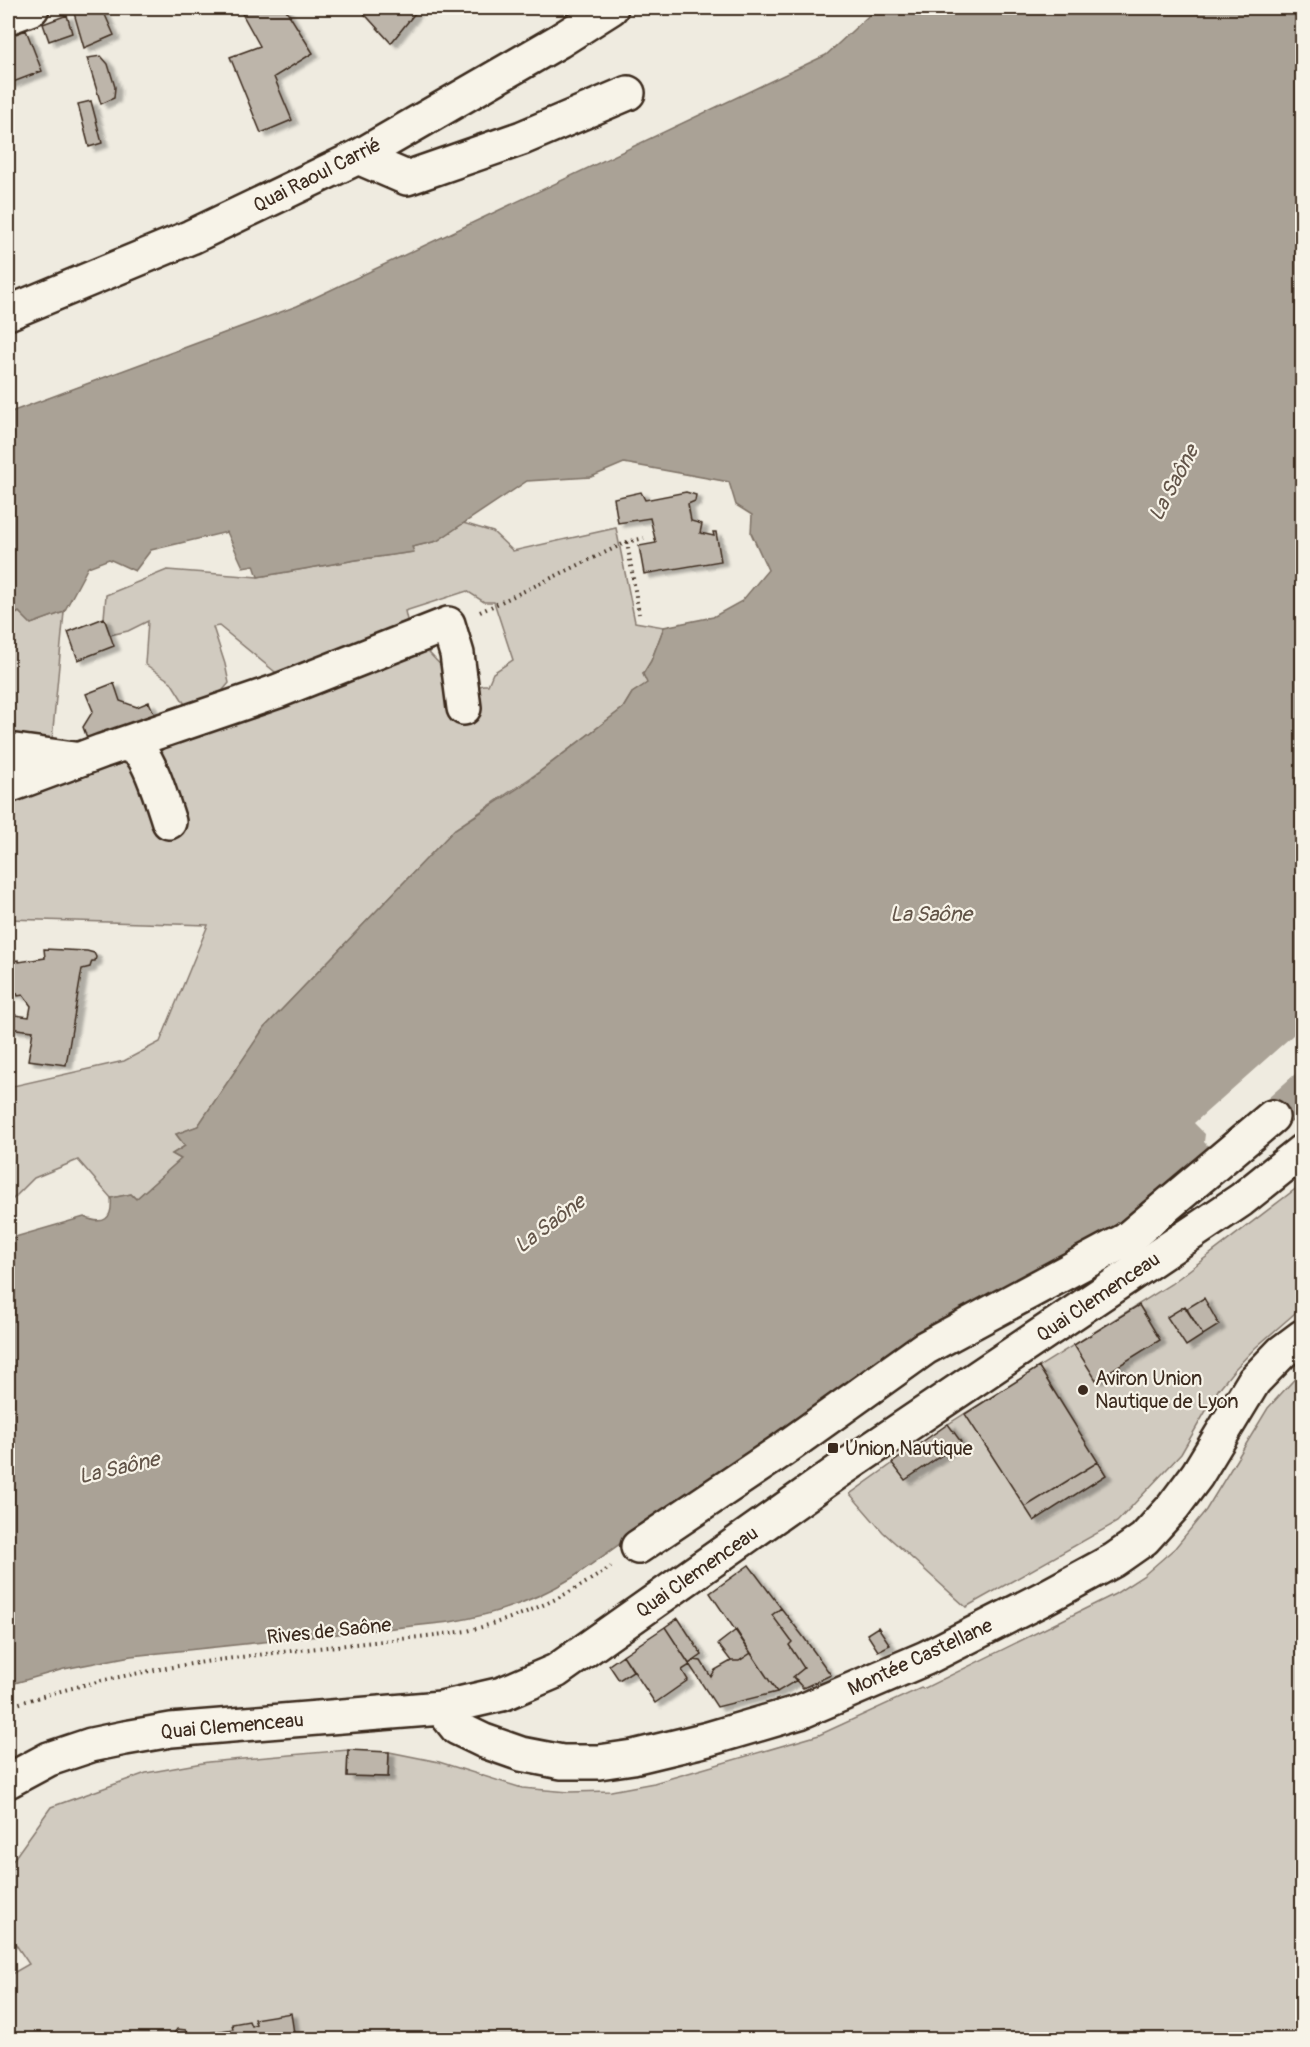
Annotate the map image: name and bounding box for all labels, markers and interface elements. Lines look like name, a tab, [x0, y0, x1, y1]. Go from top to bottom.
street label: Quai Raoul Carrié	[249, 132, 385, 218]
water label: La Saône	[1143, 438, 1206, 525]
water label: La Saône	[890, 901, 975, 928]
water label: La Saône	[509, 1187, 593, 1259]
street label: Quai Clemenceau	[1031, 1246, 1165, 1348]
place label: Aviron Union Nautique de Lyon	[1095, 1366, 1239, 1414]
marker: Aviron Union Nautique de Lyon	[1076, 1383, 1090, 1397]
place label: Union Nautique	[845, 1436, 973, 1461]
marker: Union Nautique	[826, 1441, 840, 1455]
water label: La Saône	[76, 1445, 165, 1490]
street label: Quai Clemenceau	[631, 1521, 763, 1623]
street label: Rives de Saône	[265, 1612, 393, 1650]
street label: Montée Castellane	[844, 1612, 996, 1701]
street label: Quai Clemenceau	[159, 1707, 305, 1745]

